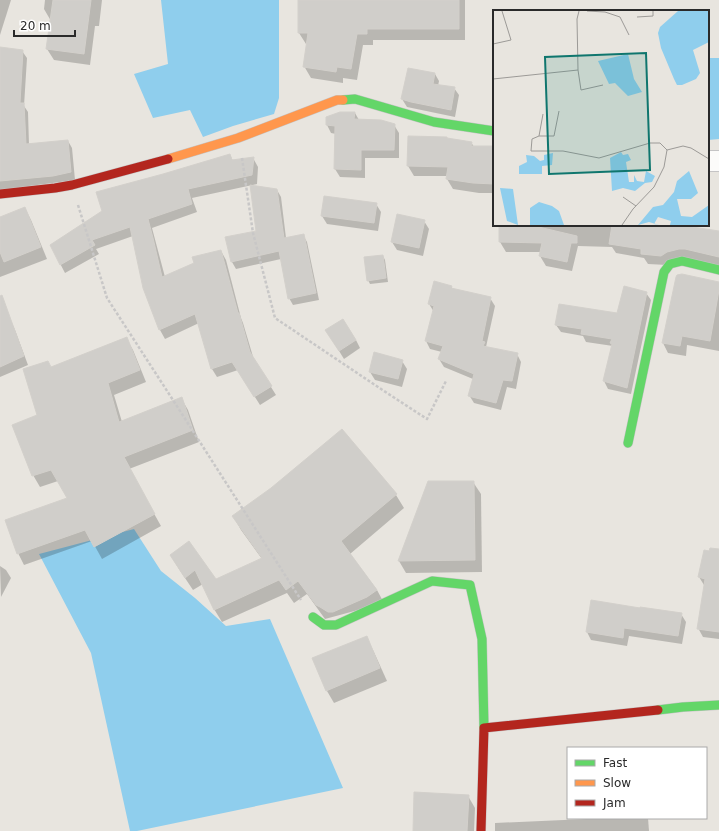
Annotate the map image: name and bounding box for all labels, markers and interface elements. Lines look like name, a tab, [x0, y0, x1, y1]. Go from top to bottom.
inset map	[493, 10, 709, 226]
scale bar	[14, 12, 75, 38]
text: 20 m	[20, 19, 51, 33]
legend	[567, 747, 707, 819]
text: Fast	[603, 756, 627, 770]
text: Slow	[603, 776, 631, 790]
text: Jam	[602, 796, 626, 810]

